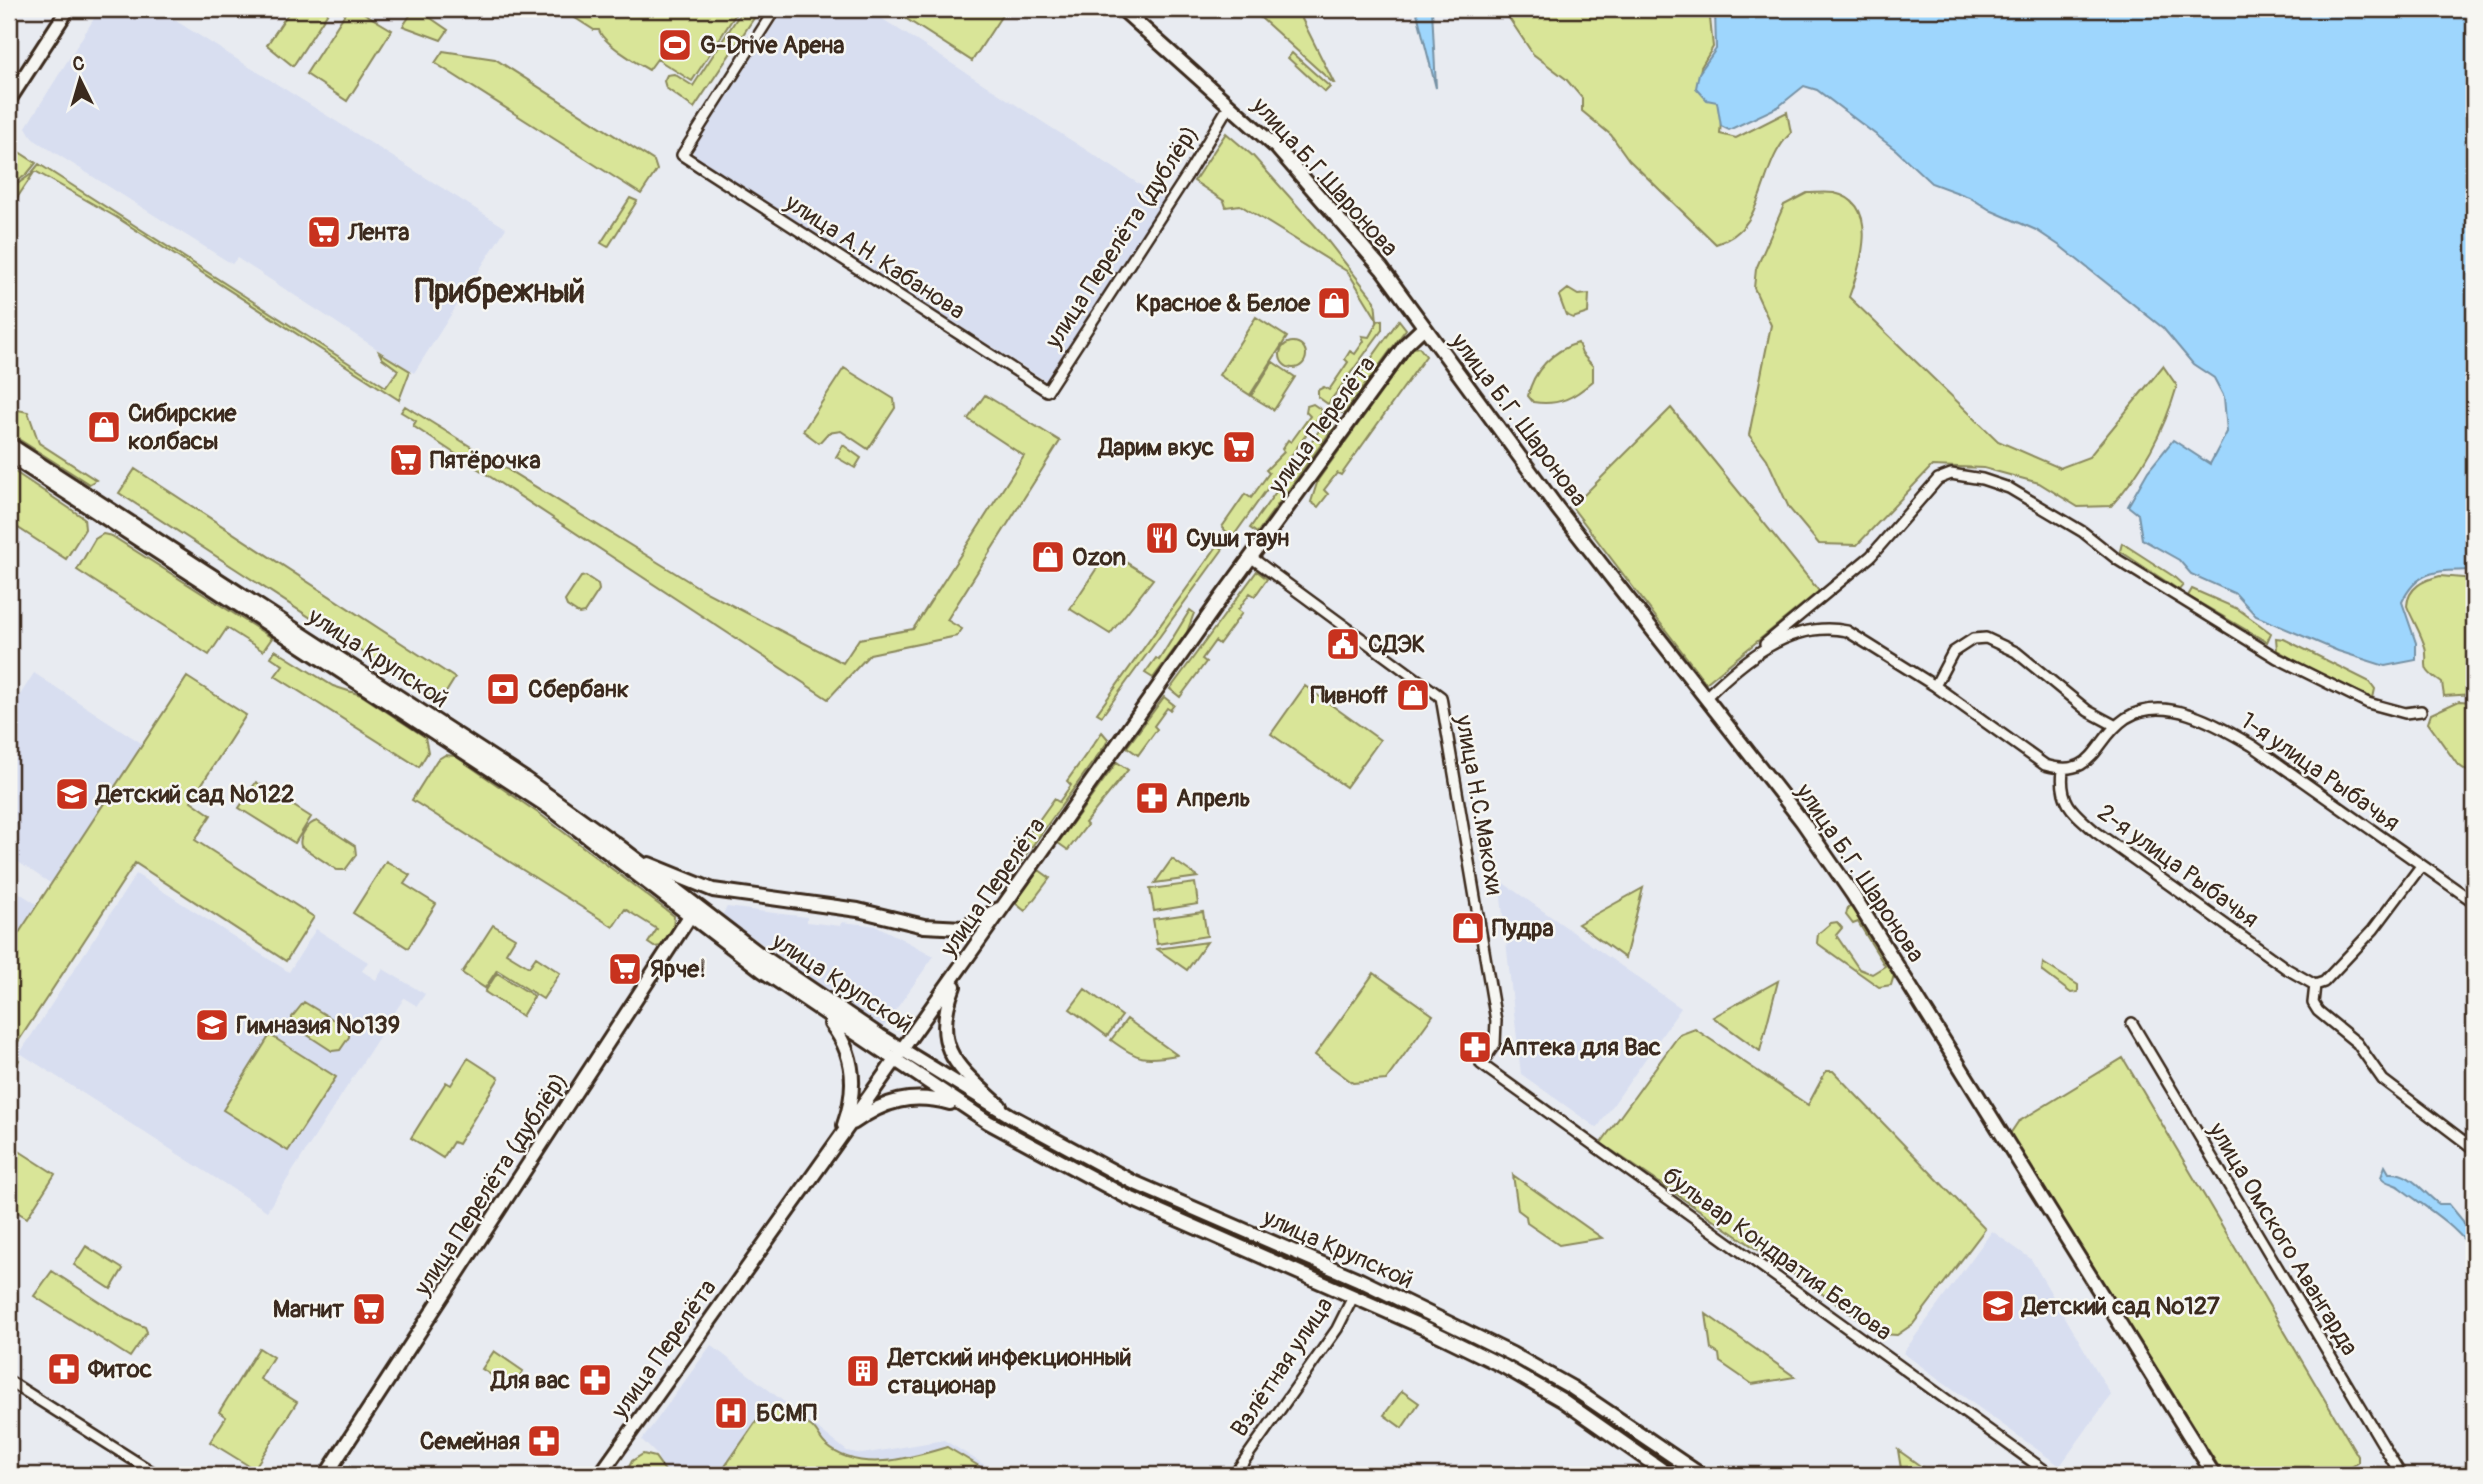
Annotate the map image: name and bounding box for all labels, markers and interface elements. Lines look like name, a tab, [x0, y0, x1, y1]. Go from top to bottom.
sports icon: G-Drive Арена	[656, 26, 694, 64]
place label: G-Drive Арена	[700, 31, 844, 60]
north arrow	[46, 46, 116, 116]
text: С	[72, 52, 86, 77]
street label: улица Б.Г.Шаронова	[1245, 91, 1404, 263]
street label: улица Перелёта (дублёр)	[1039, 120, 1205, 355]
street label: улица А.Н. Кабанова	[779, 188, 970, 326]
supermarket icon: Лента	[305, 213, 343, 251]
place label: Лента	[347, 218, 409, 247]
district label: Прибрежный	[415, 272, 585, 312]
shop icon: Красное & Белое	[1315, 284, 1353, 322]
place label: Красное & Белое	[1136, 289, 1311, 318]
street label: улица Б.Г. Шаронова	[1444, 327, 1594, 512]
street label: улица Перелёта	[1262, 350, 1382, 500]
place label: Сибирские колбасы	[128, 399, 238, 456]
shop icon: Сибирские колбасы	[85, 408, 123, 446]
supermarket icon: Дарим вкус	[1220, 428, 1258, 466]
place label: Дарим вкус	[1097, 433, 1214, 462]
supermarket icon: Пятёрочка	[387, 441, 425, 479]
place label: Пятёрочка	[430, 446, 541, 475]
restaurant icon: Суши таун	[1143, 519, 1181, 557]
place label: Суши таун	[1186, 524, 1289, 553]
shop icon: Ozon	[1029, 538, 1067, 576]
place label: Ozon	[1072, 543, 1126, 572]
street label: улица Крупской	[302, 601, 454, 714]
public building icon: СДЭК	[1324, 625, 1362, 663]
place label: СДЭК	[1368, 630, 1425, 659]
bank icon: Сбербанк	[484, 670, 522, 708]
place label: Сбербанк	[528, 675, 629, 704]
shop icon: Пивнoff	[1394, 676, 1432, 714]
place label: Пивнoff	[1311, 681, 1388, 710]
street label: 1-я улица Рыбачья	[2235, 706, 2405, 838]
street label: улица Н.С.Макохи	[1449, 712, 1509, 897]
school or university icon: Детский сад №122	[53, 775, 91, 813]
street label: улица Б.Г. Шаронова	[1789, 777, 1931, 968]
pharmacy icon: Апрель	[1133, 779, 1171, 817]
place label: Детский сад №122	[94, 780, 295, 809]
place label: Апрель	[1176, 784, 1251, 813]
street label: 2-я улица Рыбачья	[2092, 798, 2264, 934]
street label: улица Перелёта	[934, 812, 1052, 963]
shop icon: Пудра	[1449, 909, 1487, 947]
place label: Пудра	[1492, 914, 1554, 943]
street label: улица Крупской	[766, 926, 918, 1039]
supermarket icon: Ярче!	[606, 950, 644, 988]
place label: Ярче!	[650, 955, 706, 984]
school or university icon: Гимназия №139	[193, 1006, 231, 1044]
place label: Гимназия №139	[236, 1011, 400, 1040]
pharmacy icon: Аптека для Вас	[1456, 1028, 1494, 1066]
place label: Аптека для Вас	[1500, 1033, 1661, 1062]
street label: улица Перелёта (дублёр)	[408, 1067, 574, 1302]
street label: улица Омского Авангарда	[2201, 1116, 2364, 1361]
street label: бульвар Кондратия Белова	[1657, 1161, 1897, 1347]
street label: улица Крупской	[1257, 1202, 1418, 1295]
street label: улица Перелёта	[605, 1274, 723, 1425]
school or university icon: Детский сад №127	[1979, 1287, 2017, 1325]
supermarket icon: Магнит	[350, 1290, 388, 1328]
street label: Взлётная улица	[1225, 1292, 1339, 1442]
place label: Детский сад №127	[2020, 1292, 2220, 1321]
place label: Магнит	[273, 1295, 345, 1324]
place label: Детский инфекционный стационар	[886, 1343, 1132, 1400]
pharmacy icon: Фитос	[45, 1350, 83, 1388]
building icon: Детский инфекционный стационар	[844, 1352, 882, 1390]
place label: Фитос	[87, 1355, 152, 1384]
pharmacy icon: Для вас	[576, 1361, 614, 1399]
place label: Для вас	[489, 1366, 570, 1395]
hospital icon: БСМП	[712, 1394, 750, 1432]
place label: БСМП	[756, 1399, 817, 1428]
pharmacy icon: Семейная	[525, 1422, 563, 1460]
place label: Семейная	[420, 1427, 520, 1456]

